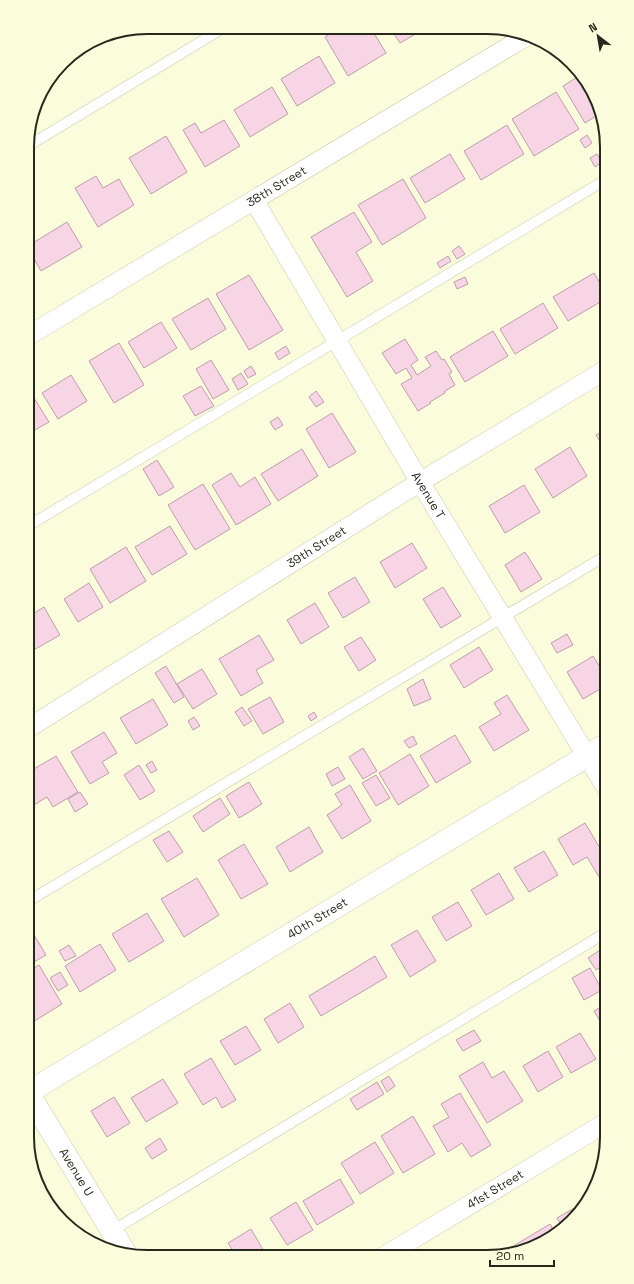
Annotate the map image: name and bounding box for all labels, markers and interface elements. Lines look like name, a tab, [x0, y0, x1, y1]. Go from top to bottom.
north arrow	[578, 16, 618, 56]
text: N	[586, 20, 600, 35]
street label: 38th Street	[243, 162, 310, 211]
street label: Avenue T	[408, 469, 449, 522]
street label: 39th Street	[284, 522, 349, 572]
street label: 40th Street	[284, 894, 351, 943]
street label: Avenue U	[56, 1145, 97, 1199]
street label: 41st Street	[464, 1166, 527, 1213]
scale bar	[490, 1242, 554, 1268]
text: 20 m	[496, 1248, 524, 1264]

